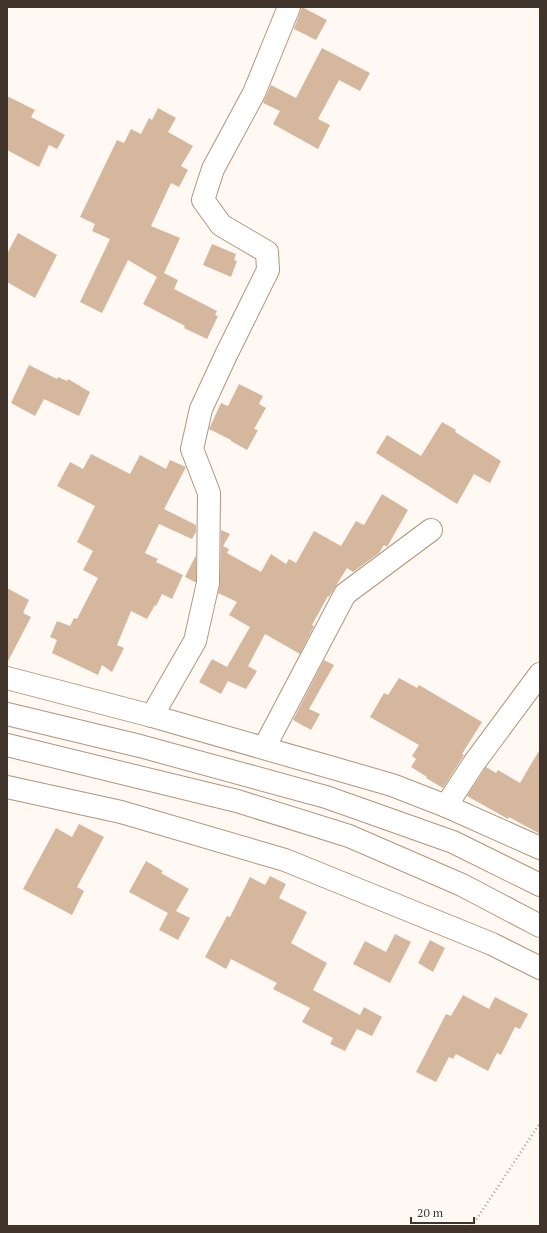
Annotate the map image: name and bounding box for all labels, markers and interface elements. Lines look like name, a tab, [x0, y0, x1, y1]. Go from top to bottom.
scale bar	[411, 1199, 474, 1225]
text: 20 m	[417, 1205, 444, 1220]

